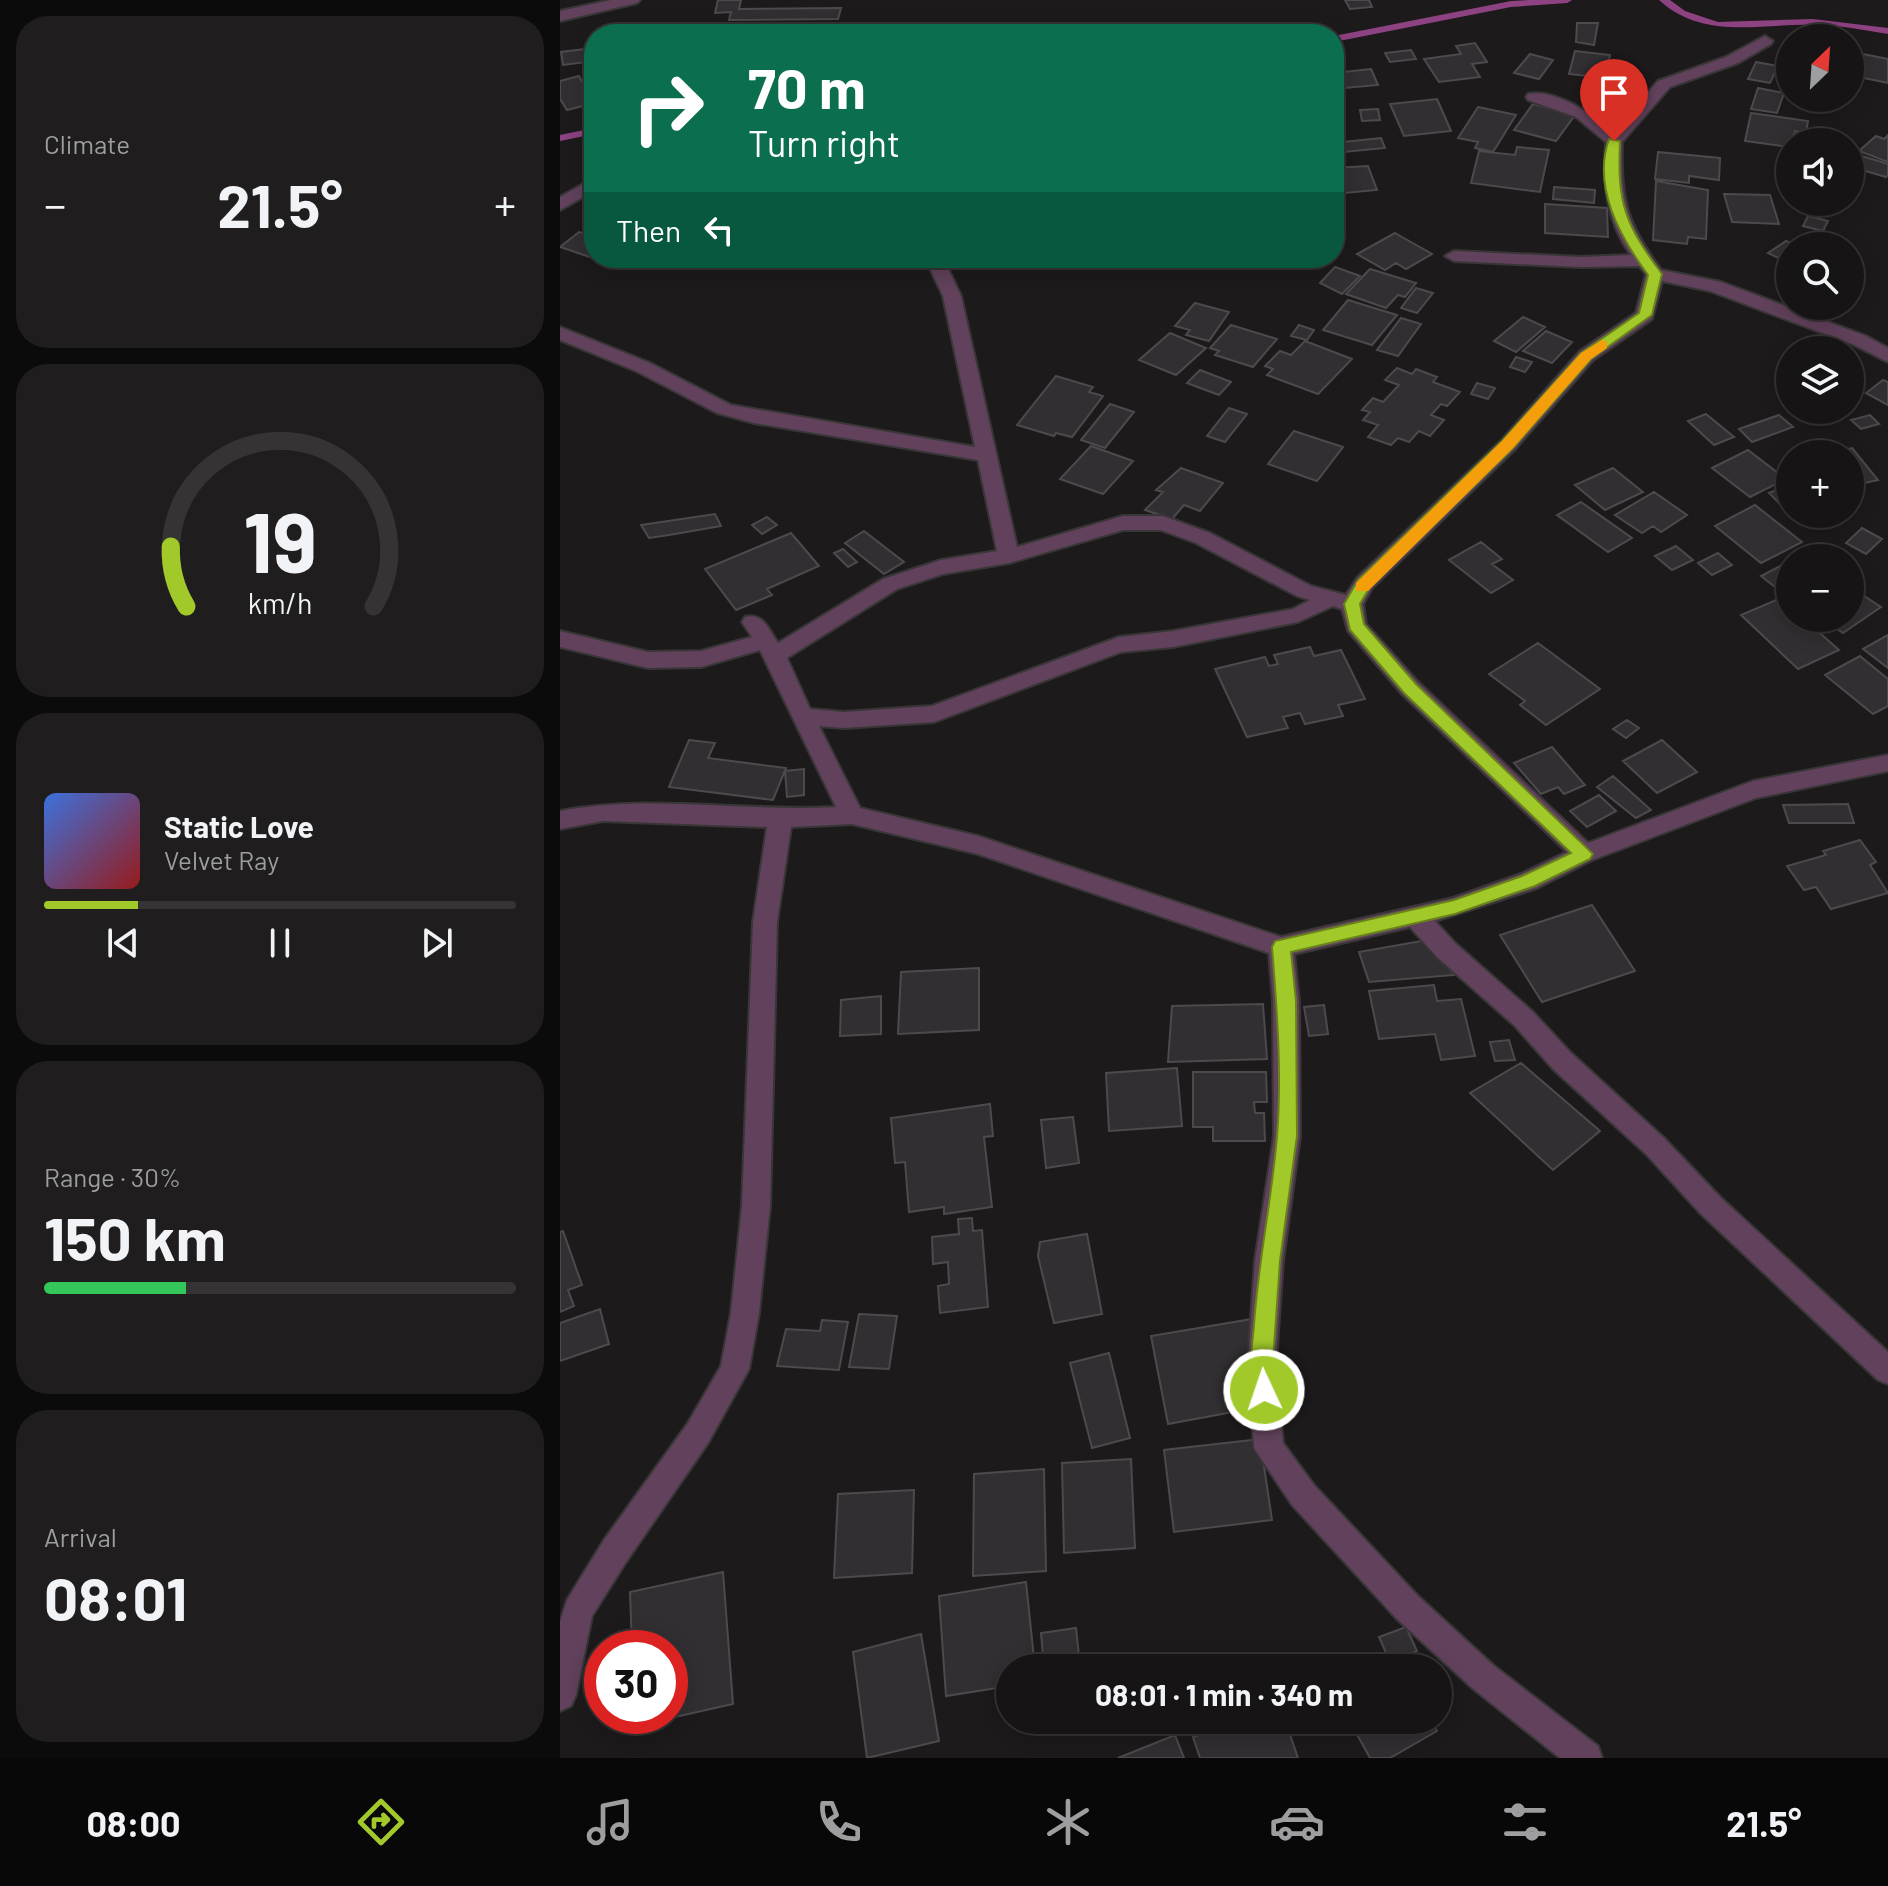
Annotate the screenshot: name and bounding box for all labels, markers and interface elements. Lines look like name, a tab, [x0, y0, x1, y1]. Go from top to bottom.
north arrow	[1776, 24, 1864, 112]
map controls	[1776, 24, 1864, 632]
text: 70 m	[748, 53, 866, 120]
icon: right	[616, 56, 720, 160]
pin	[1580, 59, 1648, 141]
icon: arrive	[1592, 71, 1636, 115]
text: Turn right	[748, 121, 900, 164]
text: Climate	[44, 128, 130, 159]
button: sound	[1776, 128, 1864, 216]
text: 21.5°	[217, 168, 343, 240]
text: −	[44, 177, 66, 230]
text: +	[494, 177, 516, 230]
icon: left	[697, 208, 741, 252]
text: Then	[616, 212, 681, 248]
button: search	[1776, 232, 1864, 320]
button: layers	[1776, 336, 1864, 424]
button: +	[1776, 440, 1864, 528]
text: 19	[243, 489, 317, 589]
button: −	[1776, 544, 1864, 632]
text: km/h	[248, 585, 312, 620]
text: Static Love	[164, 808, 314, 844]
text: Velvet Ray	[164, 844, 279, 875]
icon: previous	[101, 921, 145, 965]
icon: pause	[258, 921, 302, 965]
icon: next	[415, 921, 459, 965]
text: Range · 30%	[44, 1161, 181, 1192]
text: 150 km	[44, 1201, 226, 1273]
position arrow	[1222, 1348, 1306, 1432]
text: Arrival	[44, 1521, 117, 1552]
text: 08:01	[44, 1561, 187, 1633]
speed limit sign: 30	[584, 1630, 688, 1734]
text: 08:01 · 1 min · 340 m	[1095, 1676, 1353, 1712]
icon: directions	[353, 1794, 409, 1850]
icon: music	[582, 1794, 638, 1850]
icon: phone	[811, 1794, 867, 1850]
icon: climate	[1040, 1794, 1096, 1850]
icon: car	[1269, 1794, 1325, 1850]
icon: filters	[1497, 1794, 1553, 1850]
text: 08:00	[86, 1801, 181, 1844]
text: 21.5°	[1726, 1801, 1802, 1844]

